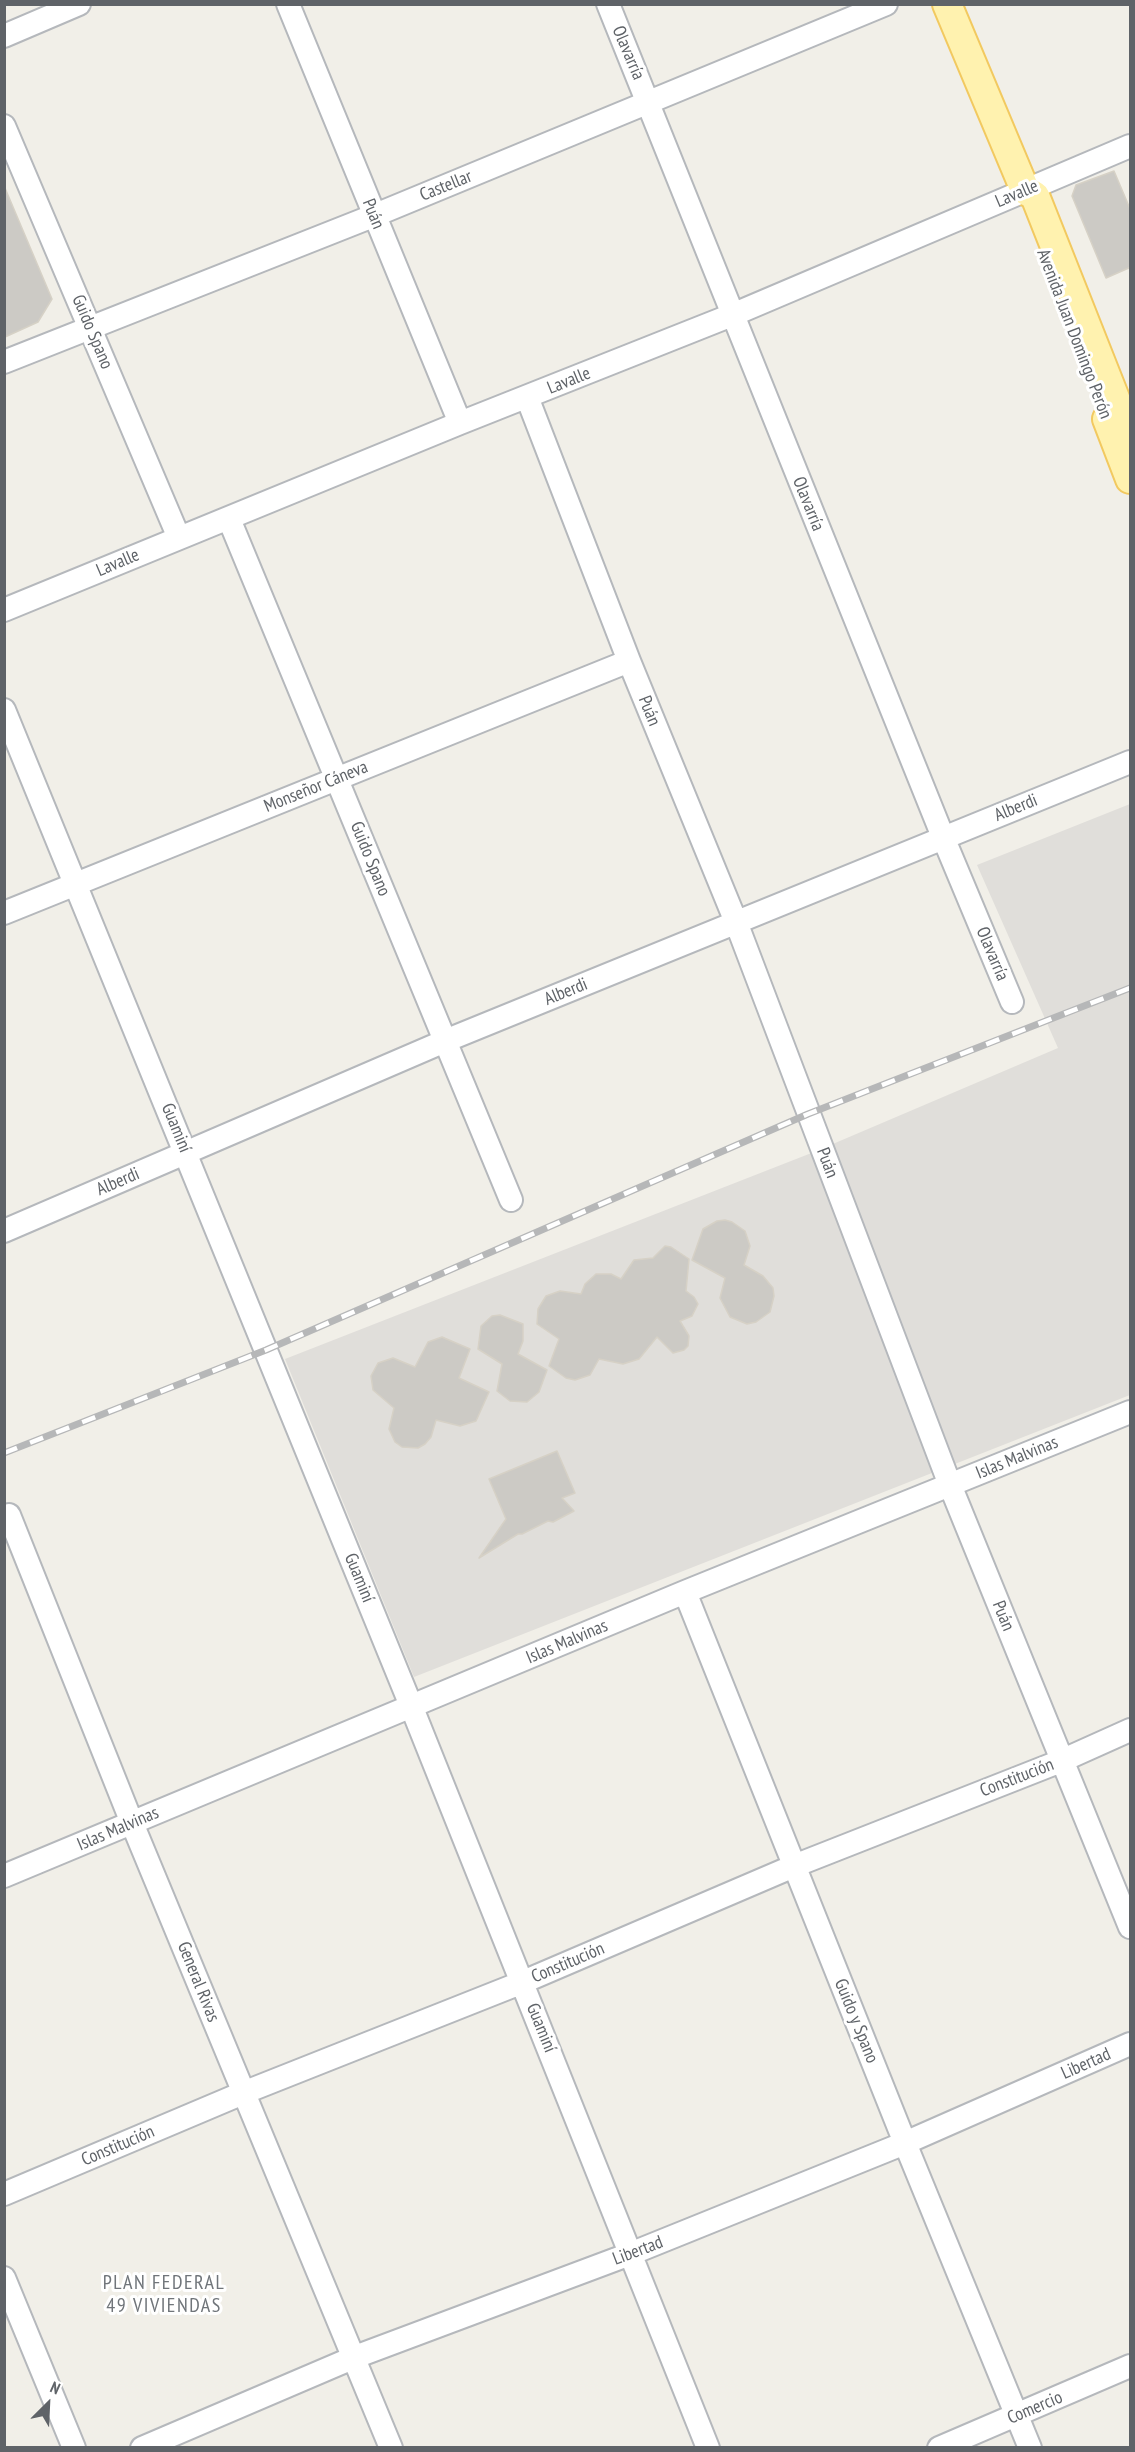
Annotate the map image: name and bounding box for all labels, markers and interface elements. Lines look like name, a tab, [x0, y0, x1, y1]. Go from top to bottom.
street label: Olavarría	[607, 23, 649, 83]
street label: Castellar	[417, 166, 475, 206]
street label: Lavalle	[992, 175, 1042, 213]
street label: Puán	[357, 196, 389, 232]
street label: Avenida Juan Domingo Perón	[1032, 246, 1116, 422]
street label: Guido Spano	[67, 292, 117, 372]
street label: Lavalle	[544, 363, 594, 399]
street label: Olavarría	[787, 474, 829, 534]
street label: Lavalle	[93, 544, 143, 582]
street label: Puán	[633, 693, 665, 729]
street label: Monseñor Cáneva	[261, 756, 371, 818]
street label: Alberdi	[991, 790, 1041, 826]
street label: Guido Spano	[345, 819, 395, 899]
street label: Olavarría	[971, 924, 1013, 984]
street label: Alberdi	[541, 974, 591, 1010]
street label: Guaminí	[156, 1100, 196, 1156]
street label: Puán	[811, 1145, 843, 1181]
street label: Alberdi	[93, 1163, 143, 1201]
street label: Islas Malvinas	[973, 1432, 1061, 1484]
street label: Guaminí	[339, 1550, 379, 1606]
street label: Puán	[987, 1598, 1019, 1634]
street label: Islas Malvinas	[523, 1615, 611, 1669]
street label: Constitución	[977, 1754, 1057, 1802]
street label: Islas Malvinas	[74, 1802, 162, 1856]
street label: Constitución	[528, 1938, 608, 1988]
street label: General Rivas	[172, 1939, 224, 2025]
street label: Guido y Spano	[829, 1976, 883, 2066]
street label: Guaminí	[521, 2000, 561, 2056]
street label: Libertad	[1058, 2044, 1114, 2084]
street label: Constitución	[78, 2121, 158, 2171]
street label: Libertad	[610, 2232, 666, 2270]
district label: PLAN FEDERAL 49 VIVIENDAS	[103, 2271, 225, 2318]
north arrow	[18, 2374, 78, 2434]
text: N	[47, 2377, 63, 2398]
street label: Comercio	[1004, 2387, 1066, 2429]

